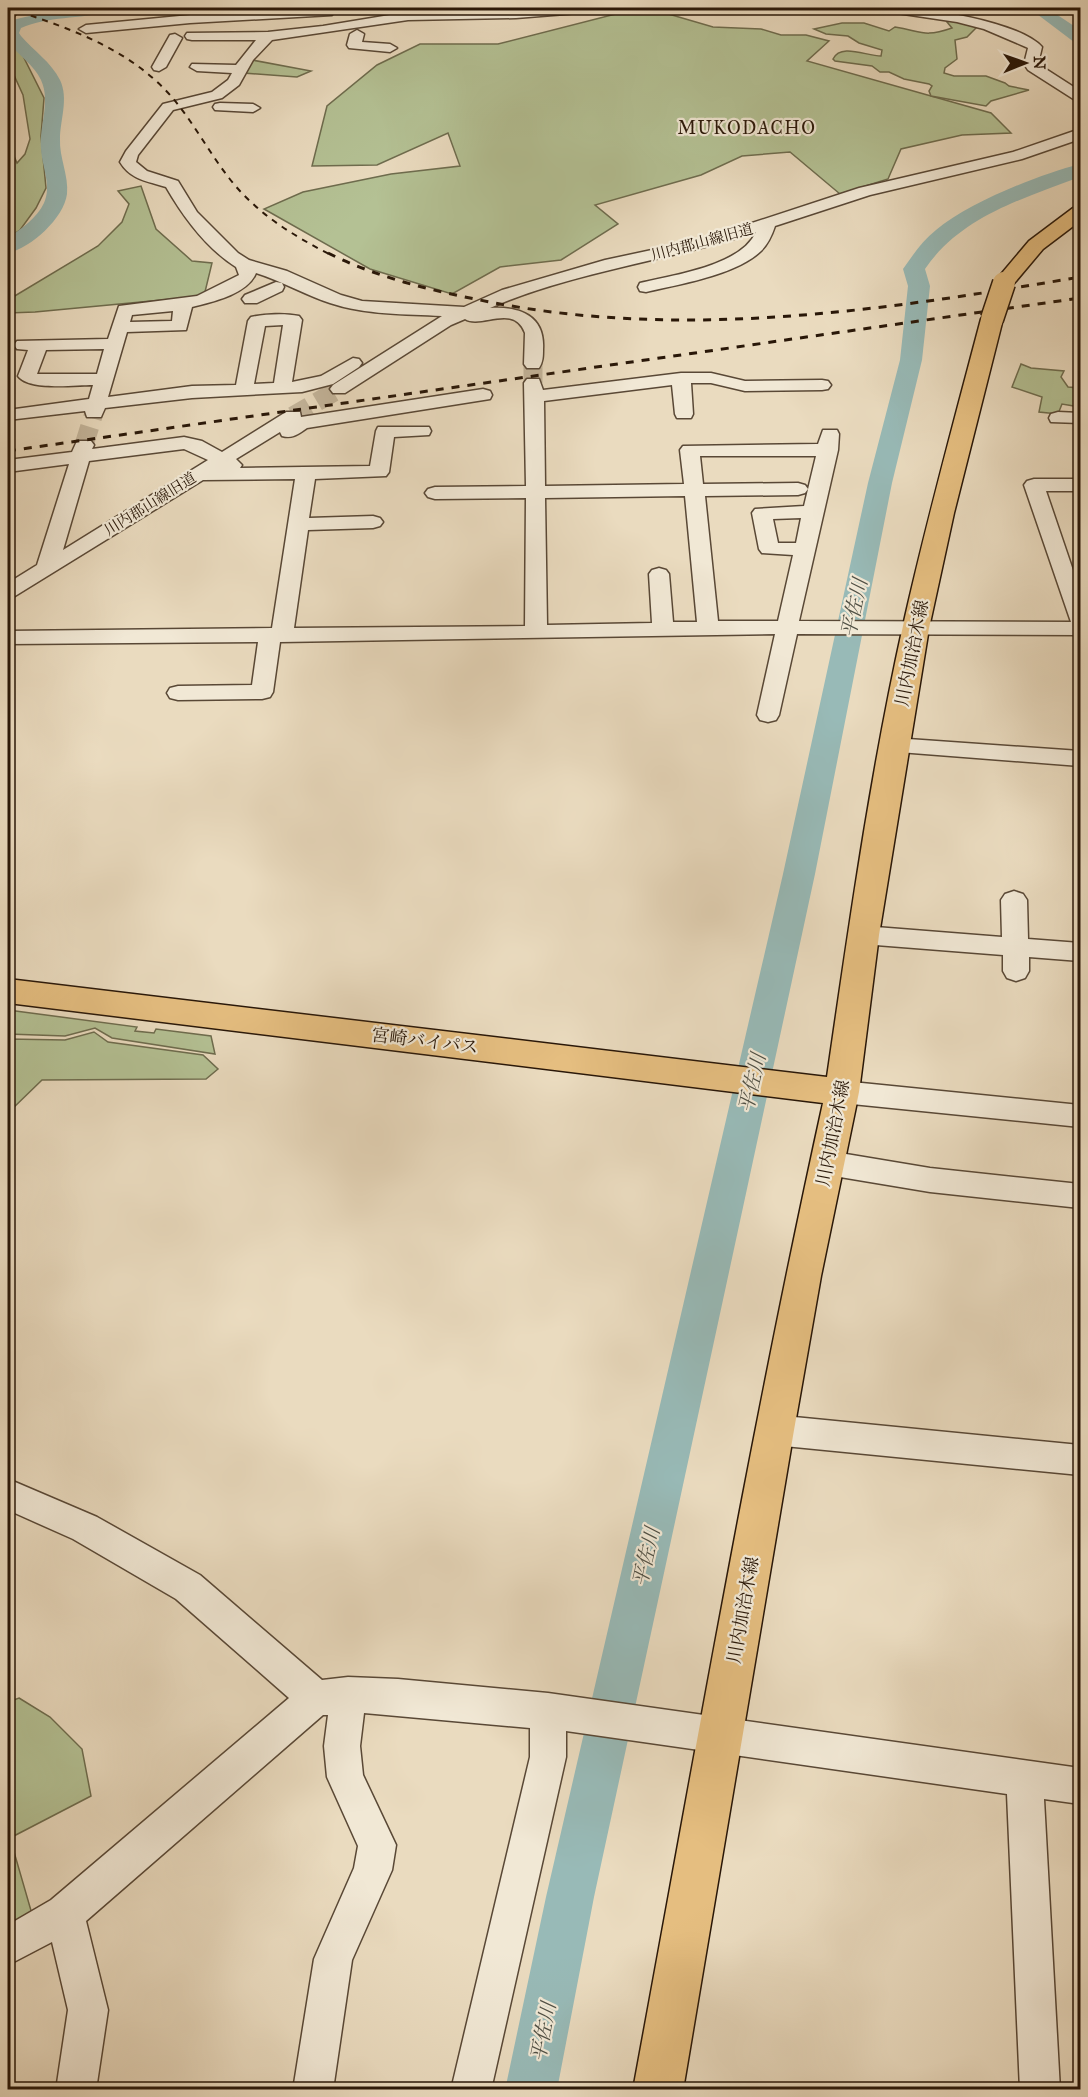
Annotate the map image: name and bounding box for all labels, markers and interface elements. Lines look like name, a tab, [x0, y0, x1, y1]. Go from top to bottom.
north arrow	[995, 33, 1055, 93]
text: N	[1030, 56, 1049, 70]
district label: MUKODACHO	[678, 117, 816, 139]
street label: 川内郡山線旧道	[649, 220, 755, 264]
street label: 川内郡山線旧道	[101, 469, 199, 539]
water label: 平佐川	[836, 574, 872, 640]
street label: 川内加治木線	[891, 598, 933, 708]
street label: 宮崎バイパス	[370, 1024, 480, 1058]
water label: 平佐川	[734, 1049, 771, 1115]
street label: 川内加治木線	[812, 1078, 854, 1188]
water label: 平佐川	[628, 1523, 665, 1589]
street label: 川内加治木線	[723, 1555, 763, 1665]
water label: 平佐川	[525, 1998, 561, 2064]

